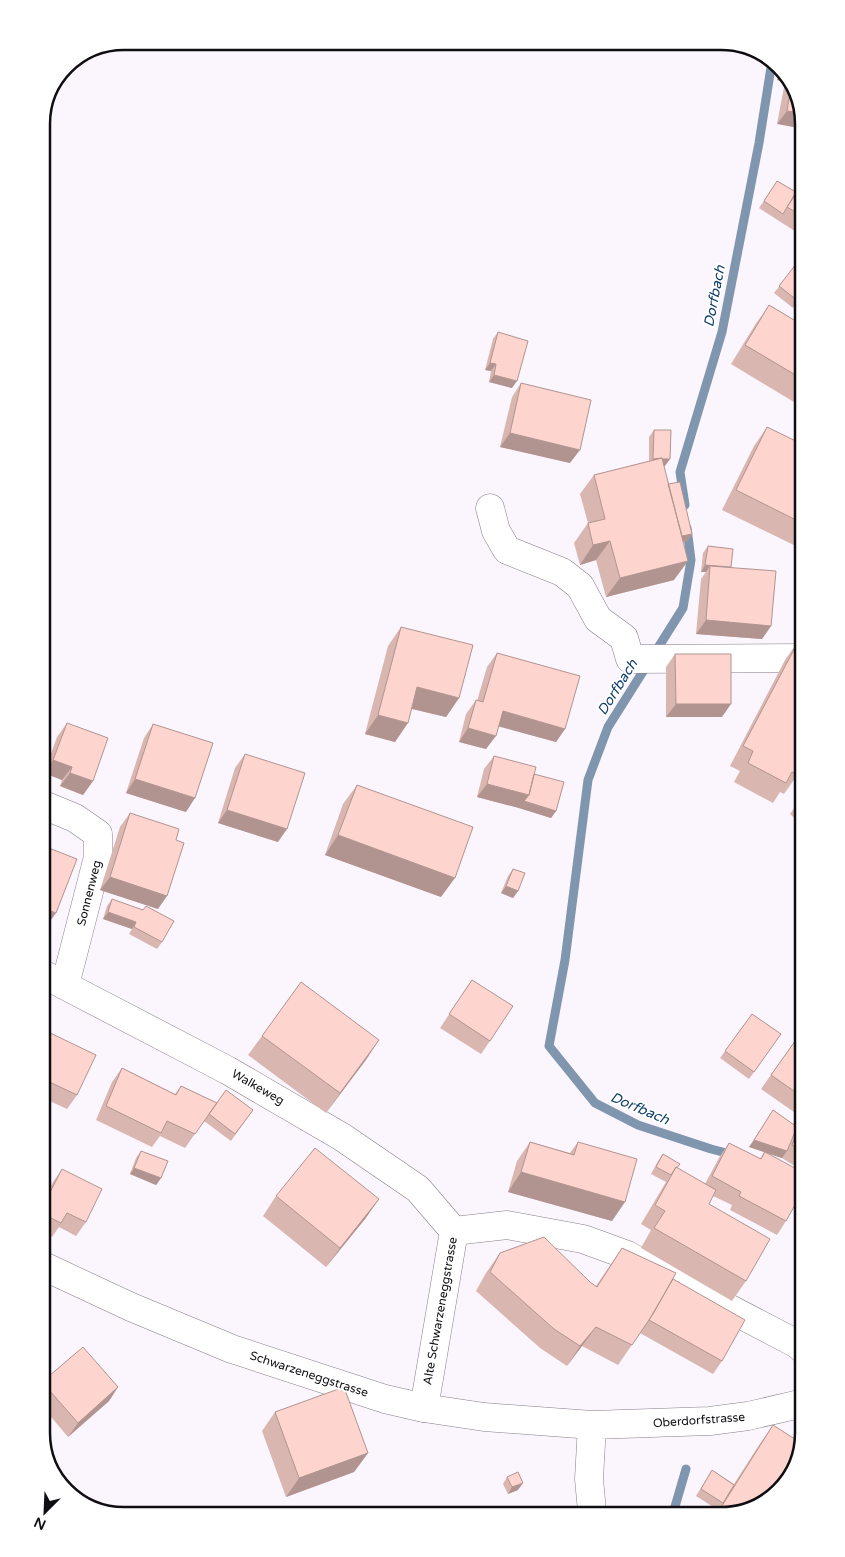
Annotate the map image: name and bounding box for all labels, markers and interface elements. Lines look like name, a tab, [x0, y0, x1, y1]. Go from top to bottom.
water label: Dorfbach	[700, 264, 729, 328]
water label: Dorfbach	[594, 656, 641, 718]
street label: Sonnenweg	[74, 859, 104, 927]
street label: Walkeweg	[229, 1066, 287, 1108]
water label: Dorfbach	[608, 1088, 672, 1129]
street label: Alte Schwarzeneggstrasse	[420, 1236, 460, 1386]
street label: Schwarzeneggstrasse	[248, 1348, 370, 1400]
street label: Oberdorfstrasse	[652, 1410, 746, 1430]
north arrow	[20, 1487, 70, 1537]
text: N	[31, 1513, 49, 1533]

